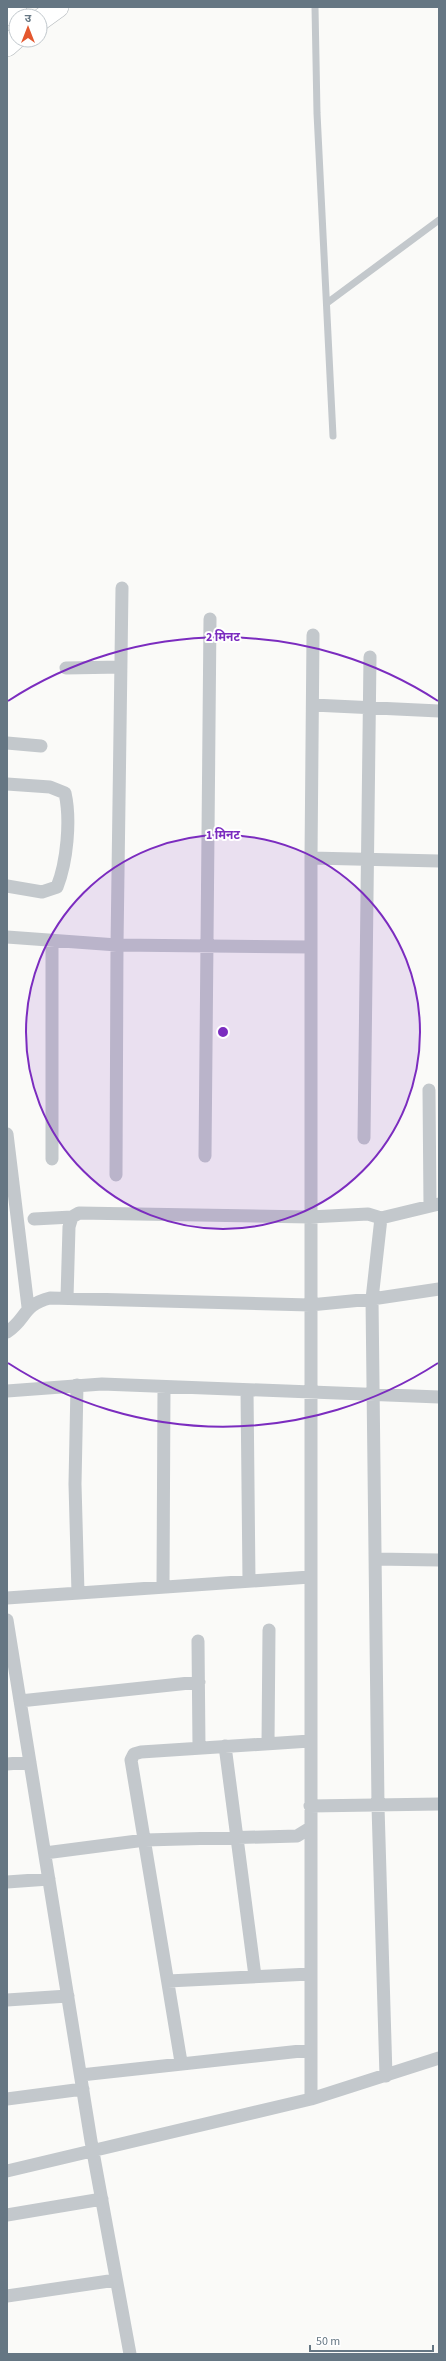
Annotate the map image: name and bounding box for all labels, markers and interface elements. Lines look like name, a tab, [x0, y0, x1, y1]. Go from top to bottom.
north arrow	[8, 8, 48, 48]
text: उ	[25, 11, 32, 26]
text: 2 मिनट	[206, 629, 240, 646]
text: 1 मिनट	[206, 827, 240, 844]
centre of rings	[216, 1025, 230, 1039]
scale bar	[310, 2327, 433, 2353]
text: 50 m	[316, 2333, 340, 2350]

